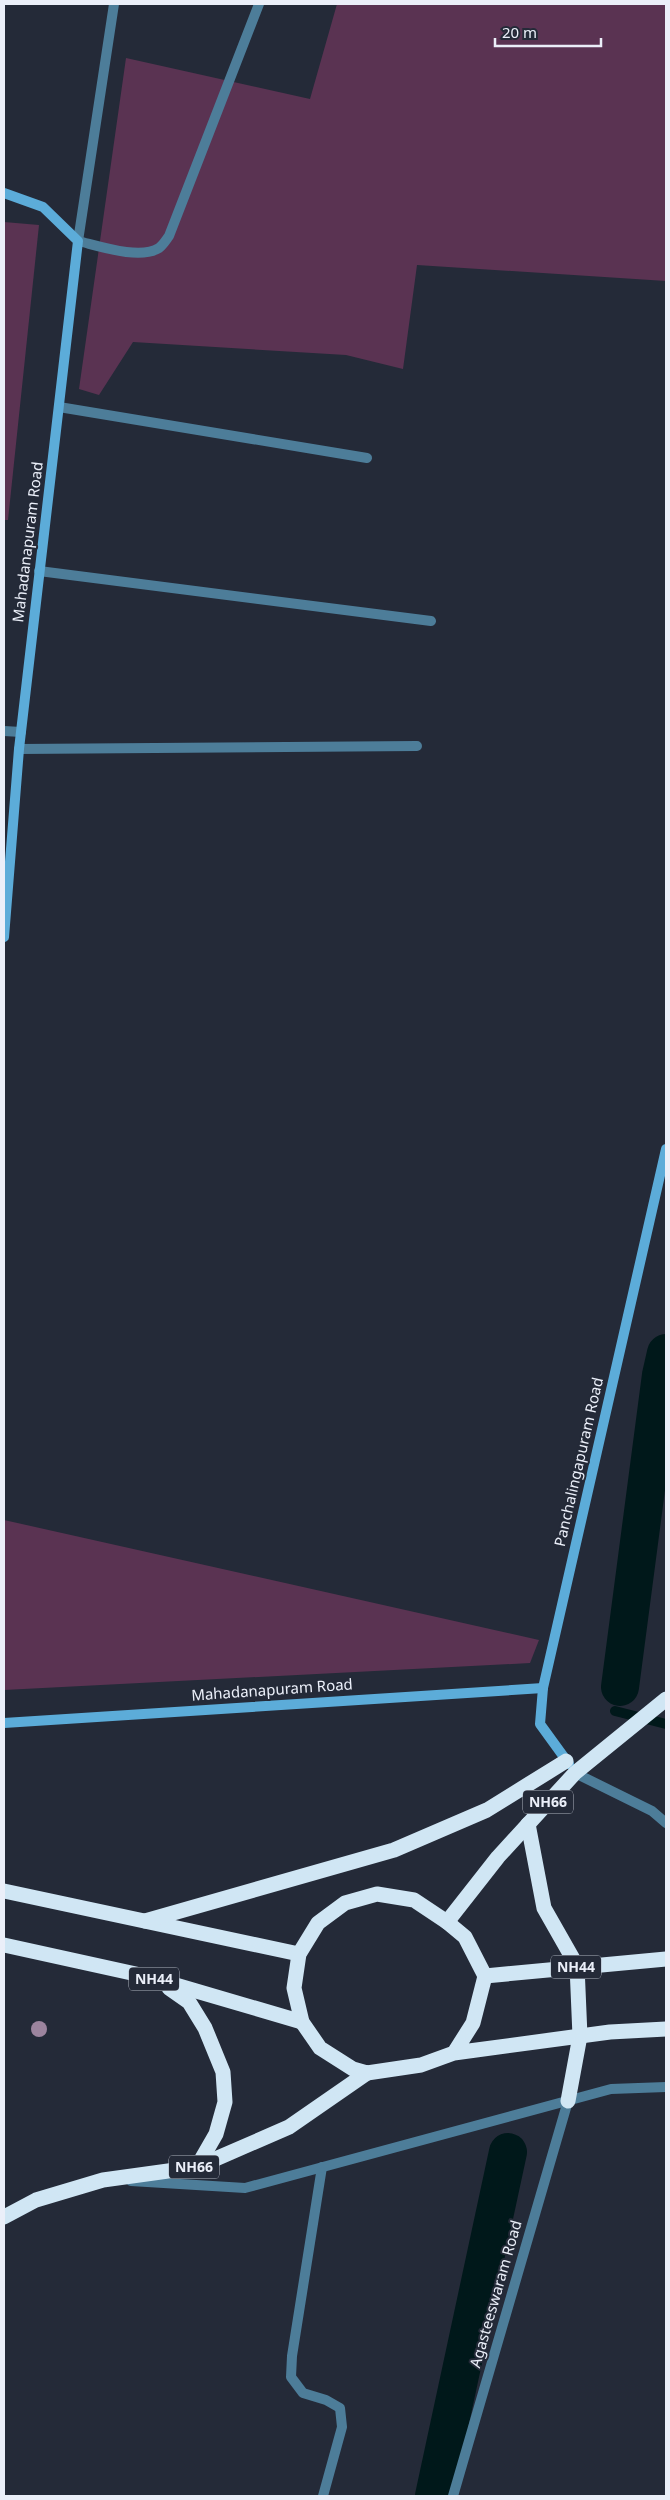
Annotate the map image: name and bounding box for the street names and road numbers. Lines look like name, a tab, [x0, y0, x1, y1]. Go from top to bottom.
street label: Mahadanapuram Road	[7, 460, 47, 623]
street label: Panchalingapuram Road	[549, 1375, 607, 1548]
street label: Mahadanapuram Road	[191, 1673, 353, 1705]
road number: NH66	[523, 1790, 573, 1814]
road number: NH44	[551, 1955, 601, 1978]
road number: NH44	[129, 1968, 179, 1990]
road number: NH66	[169, 2156, 219, 2178]
street label: Agasteeswaram Road	[464, 2218, 526, 2370]

